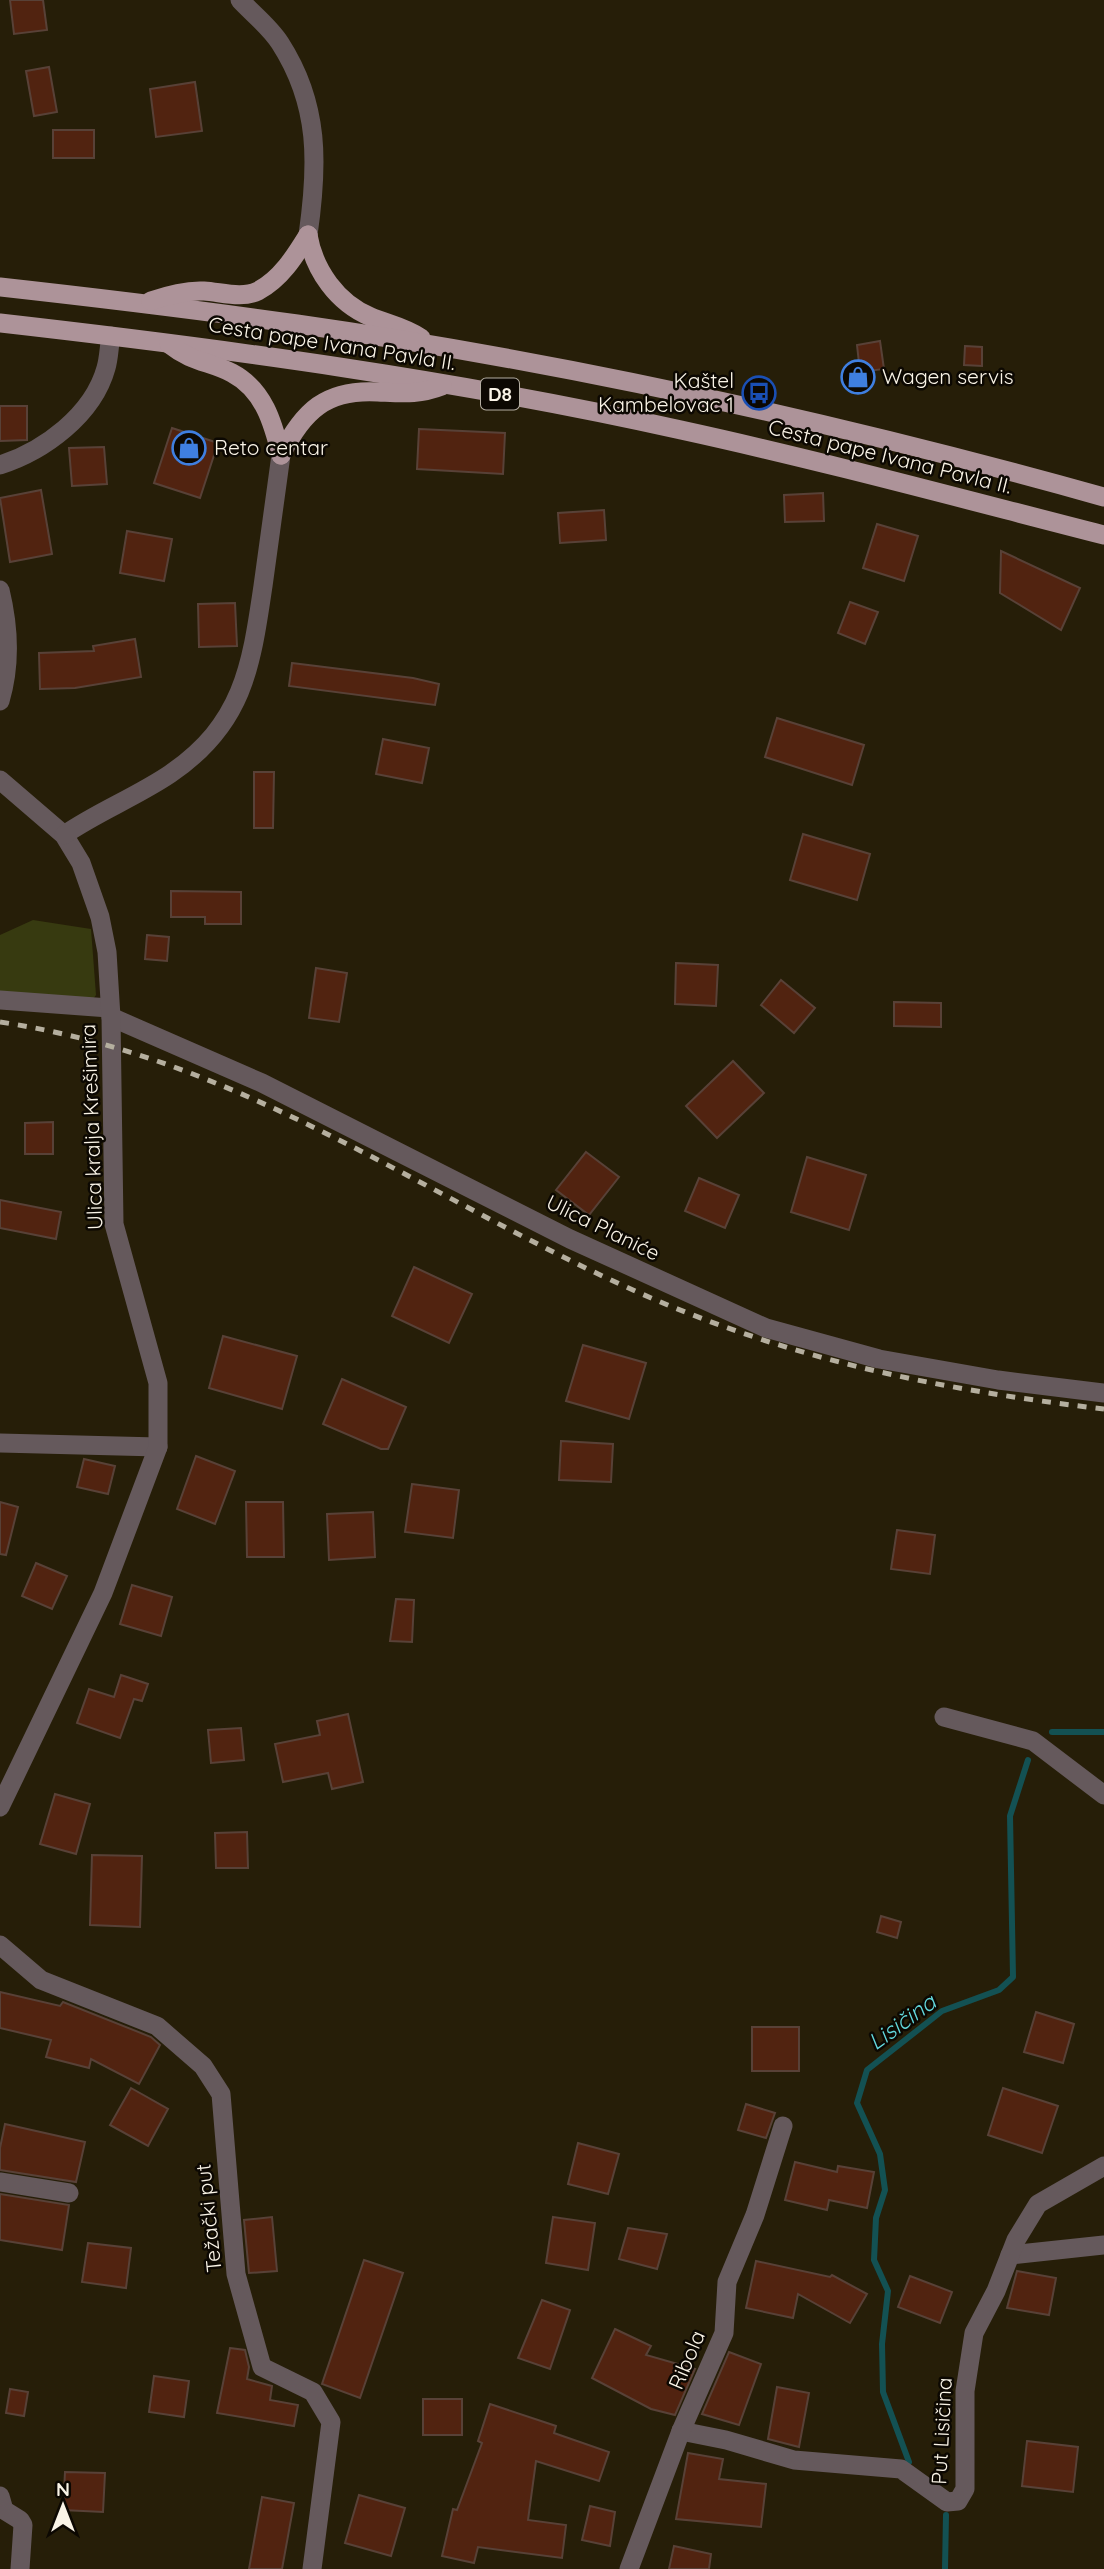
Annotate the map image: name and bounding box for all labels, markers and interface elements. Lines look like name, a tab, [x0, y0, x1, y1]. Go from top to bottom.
street label: Cesta pape Ivana Pavla II.	[207, 311, 458, 375]
shop icon: Wagen servis	[839, 358, 877, 396]
place label: Wagen servis	[882, 363, 1014, 389]
place label: Kaštel Kambelovac 1	[598, 367, 734, 417]
bus stop icon: Kaštel Kambelovac 1	[740, 374, 778, 412]
road number: D8	[481, 378, 519, 410]
street label: Cesta pape Ivana Pavla II.	[766, 413, 1015, 499]
shop icon: Reto centar	[170, 429, 208, 467]
place label: Reto centar	[214, 434, 328, 460]
street label: Ulica kralja Krešimira	[74, 1024, 108, 1230]
street label: Ulica Planiće	[542, 1188, 664, 1266]
water label: Lisičina	[862, 1987, 942, 2056]
street label: Težački put	[189, 2163, 227, 2274]
street label: Ribola	[662, 2326, 710, 2393]
street label: Put Lisičina	[925, 2377, 957, 2485]
north arrow	[28, 2471, 98, 2541]
text: N	[56, 2477, 70, 2501]

